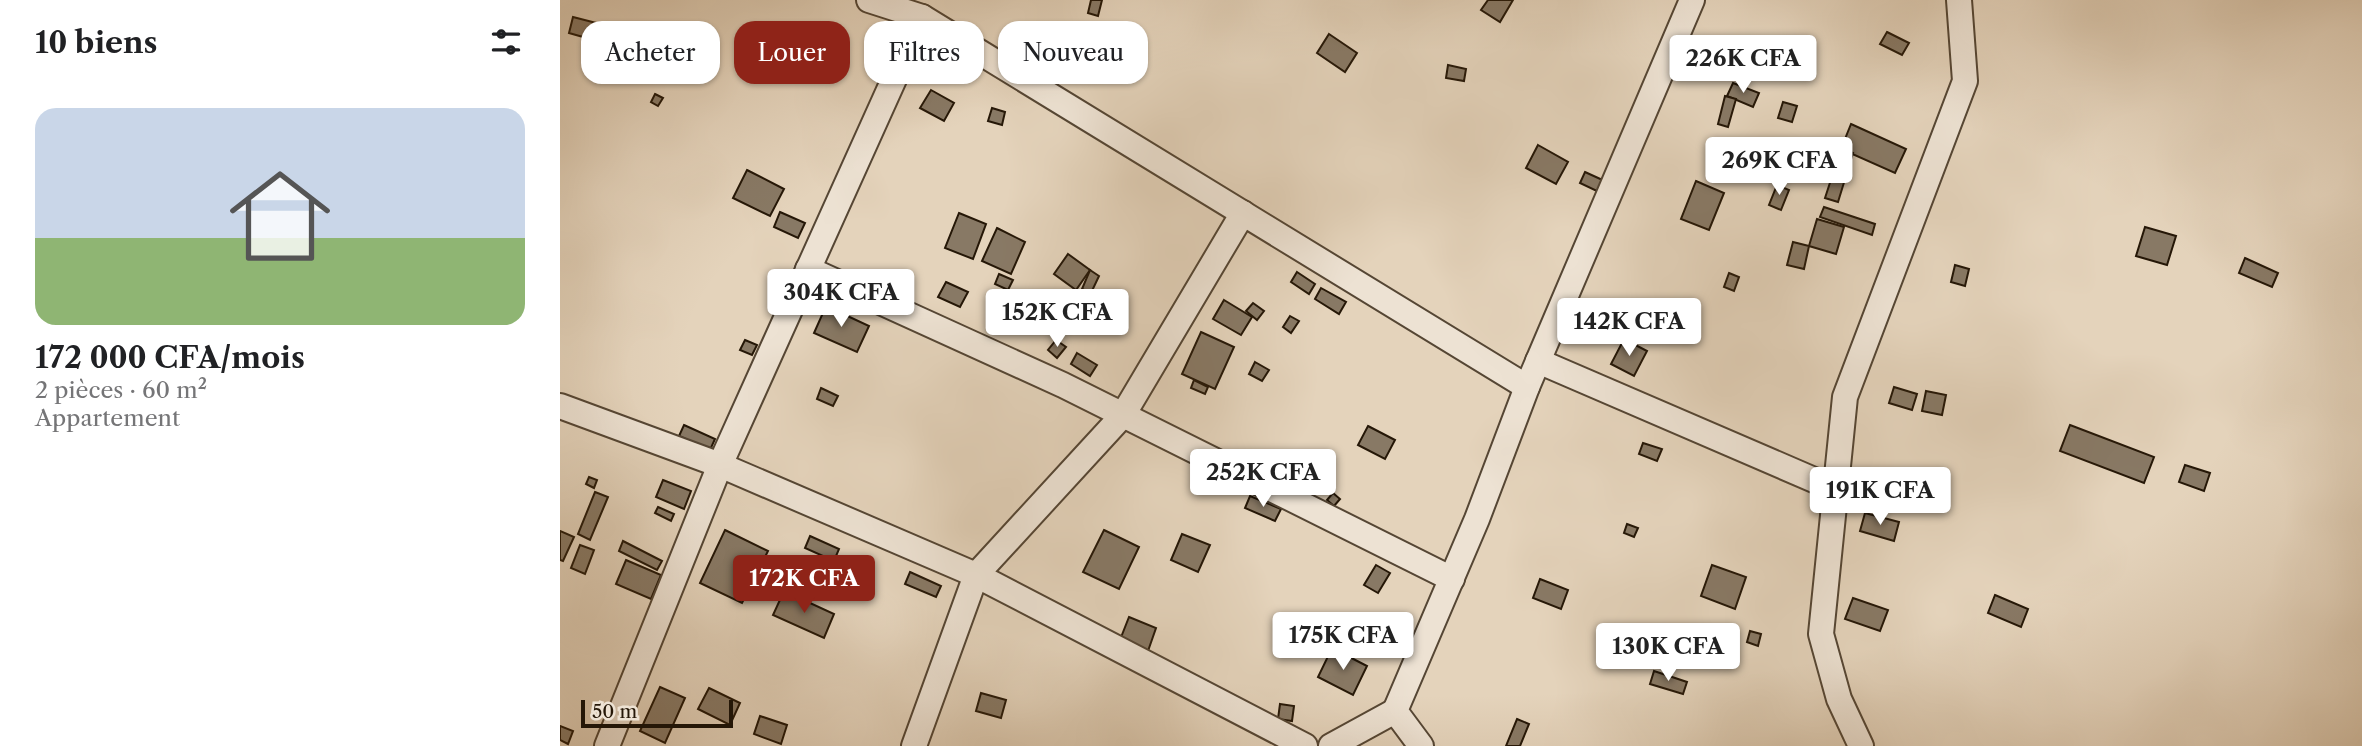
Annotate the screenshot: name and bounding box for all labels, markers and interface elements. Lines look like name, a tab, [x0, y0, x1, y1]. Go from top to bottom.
chip: Acheter	[581, 21, 720, 84]
chip: Louer	[734, 21, 850, 84]
chip: Filtres	[864, 21, 984, 84]
chip: Nouveau	[998, 21, 1148, 84]
icon: filters	[487, 23, 525, 61]
text: 10 biens	[35, 24, 158, 61]
pin: 226K CFA	[1671, 36, 1815, 95]
text: 226K CFA	[1686, 44, 1801, 72]
pin: 269K CFA	[1707, 138, 1851, 197]
text: 269K CFA	[1721, 146, 1837, 174]
icon: home	[217, 153, 343, 279]
pin: 304K CFA	[769, 270, 913, 329]
text: 304K CFA	[783, 278, 899, 306]
pin: 152K CFA	[985, 290, 1129, 349]
text: 152K CFA	[1002, 298, 1112, 326]
pin: 142K CFA	[1557, 298, 1701, 358]
text: 142K CFA	[1573, 307, 1685, 335]
text: 172 000 CFA/mois	[35, 339, 305, 376]
text: 2 pièces · 60 m²	[35, 376, 207, 404]
text: Appartement	[35, 404, 180, 432]
pin: 252K CFA	[1191, 449, 1335, 509]
text: 252K CFA	[1206, 458, 1320, 486]
pin: 191K CFA	[1808, 468, 1952, 527]
text: 191K CFA	[1826, 476, 1934, 504]
pin: 172K CFA	[732, 556, 876, 615]
text: 172K CFA	[749, 564, 859, 592]
pin: 175K CFA	[1271, 612, 1415, 672]
text: 175K CFA	[1289, 621, 1397, 649]
pin: 130K CFA	[1596, 624, 1740, 683]
text: 130K CFA	[1612, 632, 1724, 660]
scale bar	[581, 697, 733, 729]
text: 50 m	[592, 700, 637, 723]

